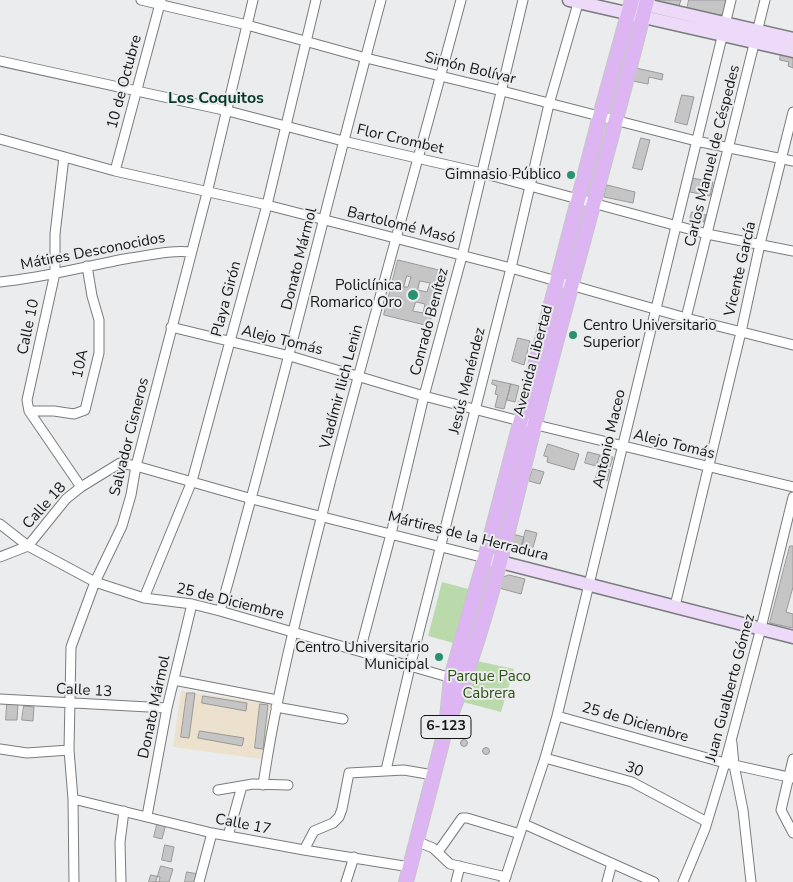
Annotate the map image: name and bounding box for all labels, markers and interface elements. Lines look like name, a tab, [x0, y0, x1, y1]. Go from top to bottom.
street label: 10 de Octubre	[104, 33, 146, 131]
street label: Simón Bolívar	[422, 49, 518, 89]
street label: Carlos Manuel de Céspedes	[682, 63, 744, 249]
district label: Los Coquitos	[168, 89, 264, 109]
street label: Flor Crombet	[355, 121, 445, 159]
place label: Gimnasio Público	[445, 166, 561, 184]
marker: Gimnasio Público	[565, 169, 577, 181]
street label: Bartolomé Masó	[345, 204, 457, 248]
street label: Donato Mármol	[279, 206, 321, 312]
street label: Vicente García	[721, 220, 761, 318]
street label: Mátires Desconocidos	[19, 229, 167, 275]
street label: Playa Girón	[208, 259, 246, 339]
street label: Conrado Benítez	[407, 266, 453, 378]
place label: Policlínica Romarico Oro	[310, 277, 402, 312]
marker: Policlínica Romarico Oro	[406, 288, 420, 302]
street label: Calle 10	[14, 298, 44, 356]
street label: Avenida Libertad	[510, 303, 558, 419]
place label: Centro Universitario Superior	[583, 317, 717, 352]
street label: Alejo Tomás	[239, 322, 325, 360]
street label: Vladímir Ilich Lenin	[317, 323, 367, 451]
street label: Jesús Menéndez	[446, 326, 490, 436]
marker: Centro Universitario Superior	[567, 329, 579, 341]
street label: 10A	[69, 348, 93, 380]
street label: Salvador Cisneros	[107, 376, 153, 498]
street label: Antonio Maceo	[590, 388, 630, 490]
street label: Alejo Tomás	[631, 426, 717, 464]
street label: Calle 18	[19, 479, 71, 533]
street label: Mártires de la Herradura	[386, 508, 550, 566]
street label: 25 de Diciembre	[174, 580, 286, 624]
street label: Juan Gualberto Gómez	[703, 612, 759, 764]
place label: Centro Universitario Municipal	[295, 639, 429, 674]
marker: Centro Universitario Municipal	[433, 651, 445, 663]
street label: Donato Mármol	[135, 654, 175, 760]
park label: Parque Paco Cabrera	[447, 668, 531, 703]
street label: Calle 13	[55, 681, 113, 701]
street label: 25 de Diciembre	[580, 699, 690, 747]
road number: 6-123	[421, 716, 471, 739]
street label: 30	[622, 758, 646, 782]
street label: Calle 17	[214, 811, 272, 839]

